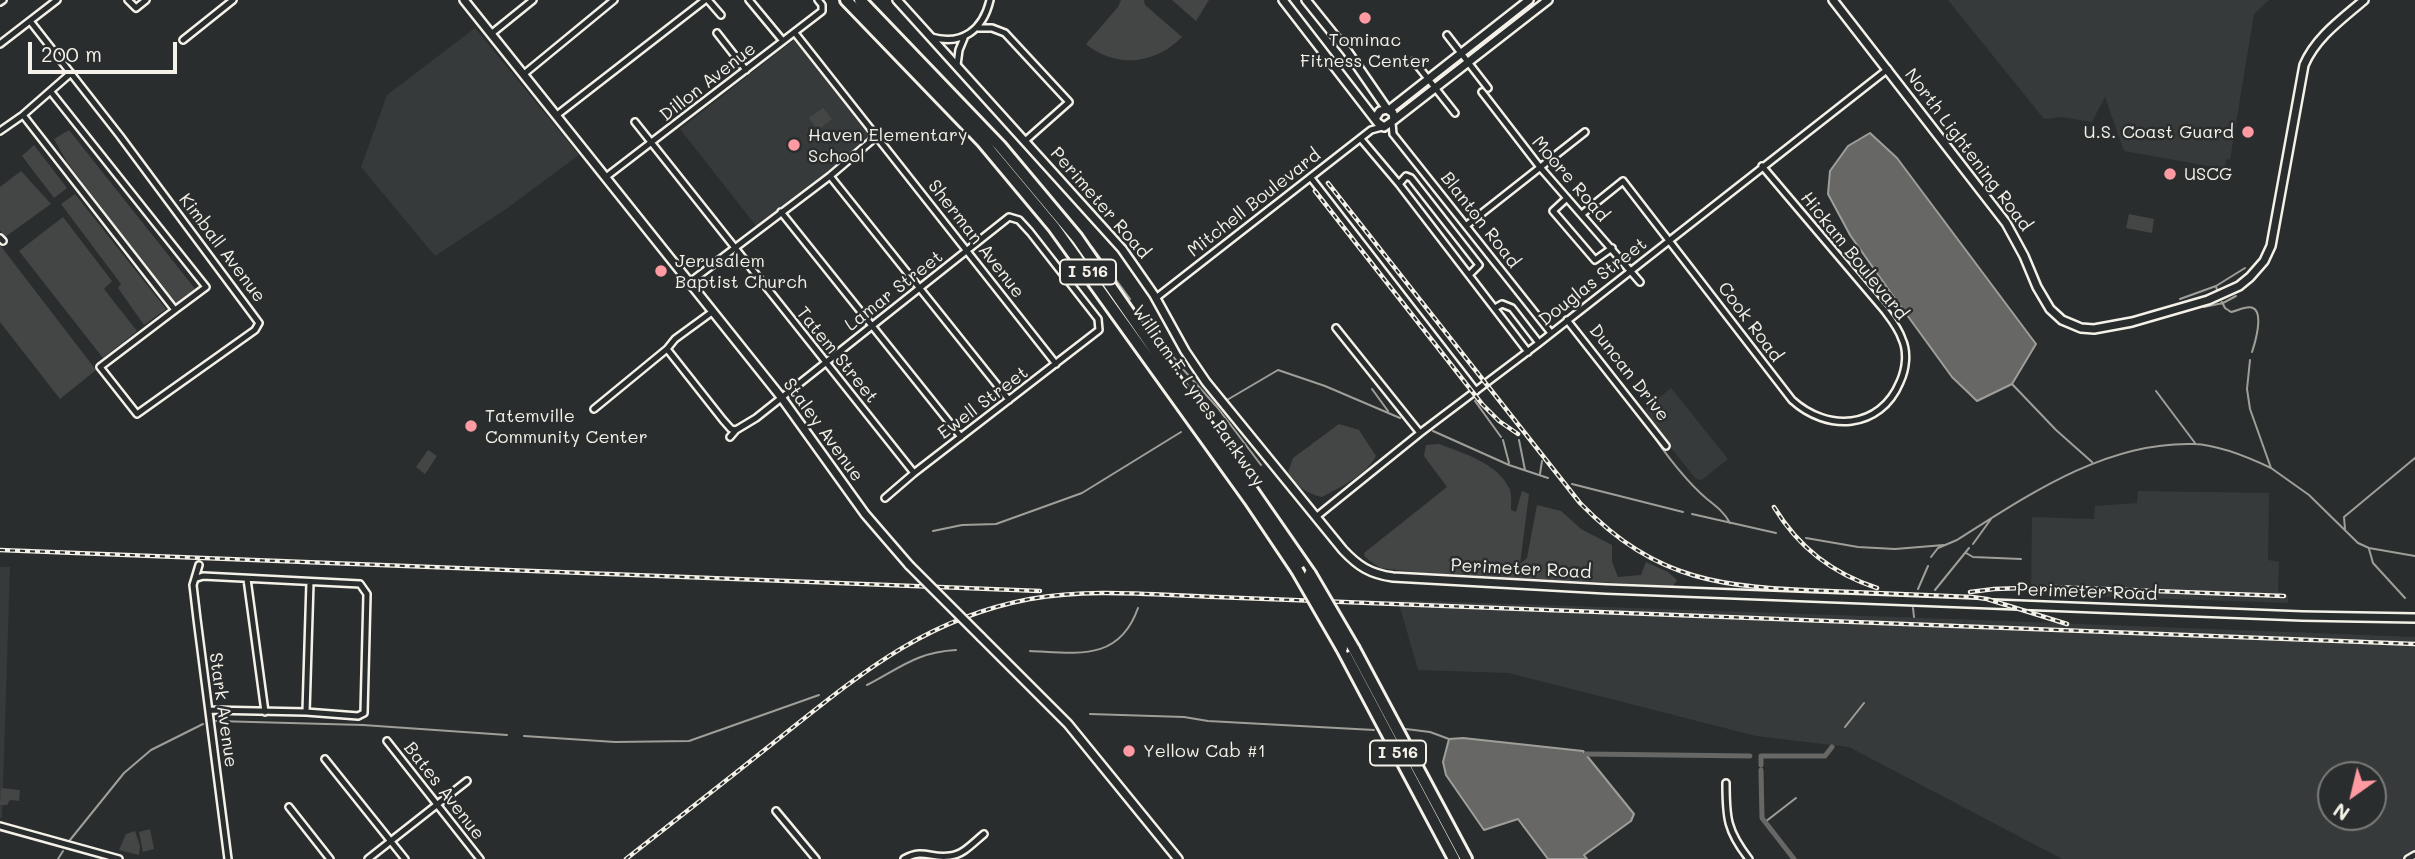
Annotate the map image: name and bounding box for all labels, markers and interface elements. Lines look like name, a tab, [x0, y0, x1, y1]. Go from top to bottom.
marker: Tominac Fitness Center	[1357, 10, 1373, 26]
scale bar	[32, 28, 180, 72]
place label: Tominac Fitness Center	[1300, 29, 1430, 72]
street label: Dillon Avenue	[656, 38, 760, 126]
text: 200 m	[41, 40, 102, 67]
street label: North Lightening Road	[1900, 64, 2036, 236]
place label: U.S. Coast Guard	[2083, 121, 2234, 143]
place label: Haven Elementary School	[808, 124, 967, 166]
marker: U.S. Coast Guard	[2240, 124, 2256, 140]
street label: Moore Road	[1527, 132, 1613, 226]
marker: Haven Elementary School	[786, 137, 802, 153]
street label: Perimeter Road	[1046, 143, 1154, 263]
street label: Mitchell Boulevard	[1183, 144, 1325, 262]
place label: USCG	[2184, 163, 2232, 185]
marker: USCG	[2162, 166, 2178, 182]
street label: Blanton Road	[1436, 168, 1524, 272]
street label: Sherman Avenue	[923, 176, 1029, 302]
street label: Hickam Boulevard	[1796, 188, 1912, 324]
street label: Kimball Avenue	[174, 189, 270, 307]
street label: Douglas Street	[1535, 233, 1651, 331]
street label: Lamar Street	[841, 246, 947, 336]
place label: Jerusalem Baptist Church	[675, 250, 807, 292]
road number: I 516	[1060, 260, 1116, 284]
marker: Jerusalem Baptist Church	[653, 263, 669, 279]
street label: Cook Road	[1713, 278, 1787, 366]
street label: William F. Lynes Parkway	[1127, 301, 1269, 491]
street label: Tatem Street	[792, 302, 882, 408]
street label: Duncan Drive	[1584, 320, 1674, 426]
street label: Ewell Street	[934, 362, 1032, 444]
street label: Staley Avenue	[778, 374, 868, 486]
place label: Tatemville Community Center	[485, 405, 648, 448]
marker: Tatemville Community Center	[463, 418, 479, 434]
street label: Perimeter Road	[1450, 555, 1592, 583]
street label: Perimeter Road	[2016, 579, 2158, 605]
street label: Stark Avenue	[204, 651, 242, 769]
street label: Bates Avenue	[399, 738, 489, 844]
place label: Yellow Cab #1	[1143, 740, 1266, 762]
road number: I 516	[1370, 740, 1426, 766]
marker: Yellow Cab #1	[1121, 743, 1137, 759]
north arrow	[2317, 761, 2387, 831]
text: N	[2328, 798, 2354, 827]

